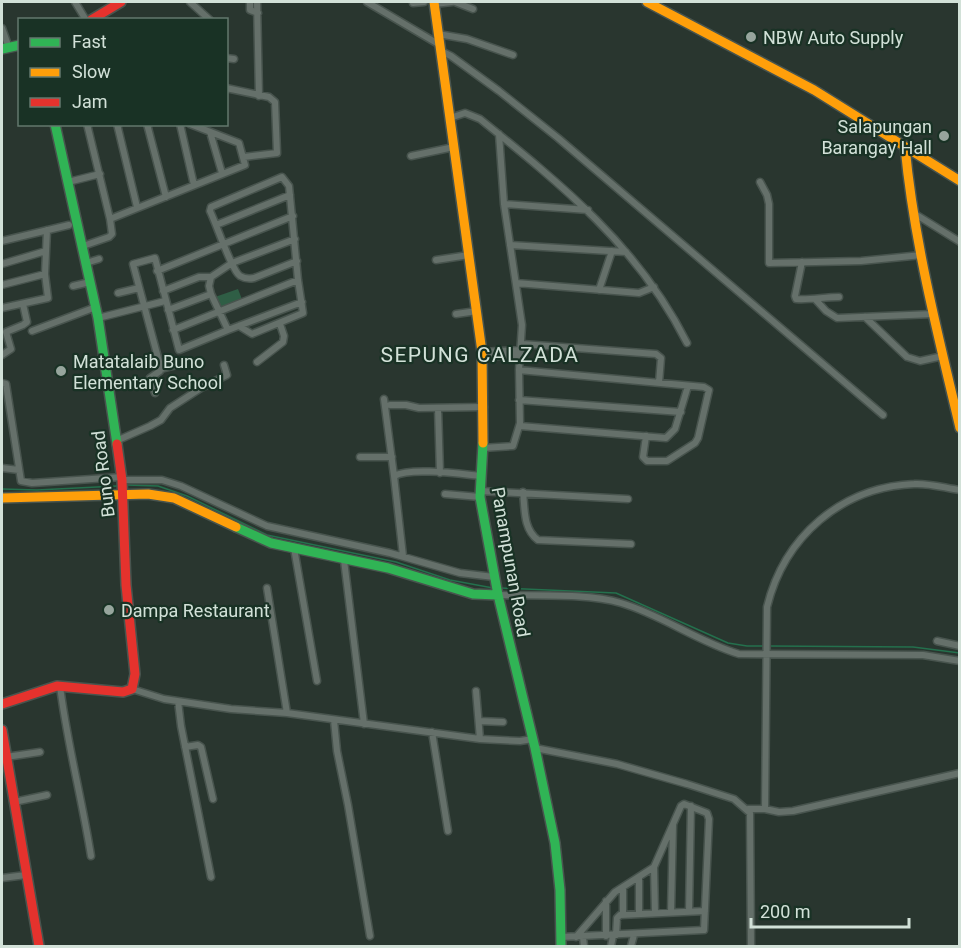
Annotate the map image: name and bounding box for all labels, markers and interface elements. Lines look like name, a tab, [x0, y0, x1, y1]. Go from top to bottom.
legend	[18, 18, 228, 126]
place label: NBW Auto Supply	[763, 27, 904, 48]
marker: NBW Auto Supply	[744, 30, 758, 44]
text: Fast	[72, 31, 107, 52]
text: Slow	[72, 61, 111, 82]
text: Jam	[72, 91, 108, 112]
place label: Salapungan Barangay Hall	[821, 116, 932, 158]
marker: Salapungan Barangay Hall	[937, 129, 951, 143]
district label: SEPUNG CALZADA	[380, 343, 580, 367]
place label: Matatalaib Buno Elementary School	[73, 351, 222, 393]
marker: Matatalaib Buno Elementary School	[54, 364, 68, 378]
street label: Buno Road	[87, 429, 119, 519]
street label: Panampunan Road	[487, 485, 535, 639]
place label: Dampa Restaurant	[121, 600, 270, 621]
marker: Dampa Restaurant	[102, 603, 116, 617]
scale bar	[751, 891, 908, 929]
text: 200 m	[760, 901, 811, 922]

